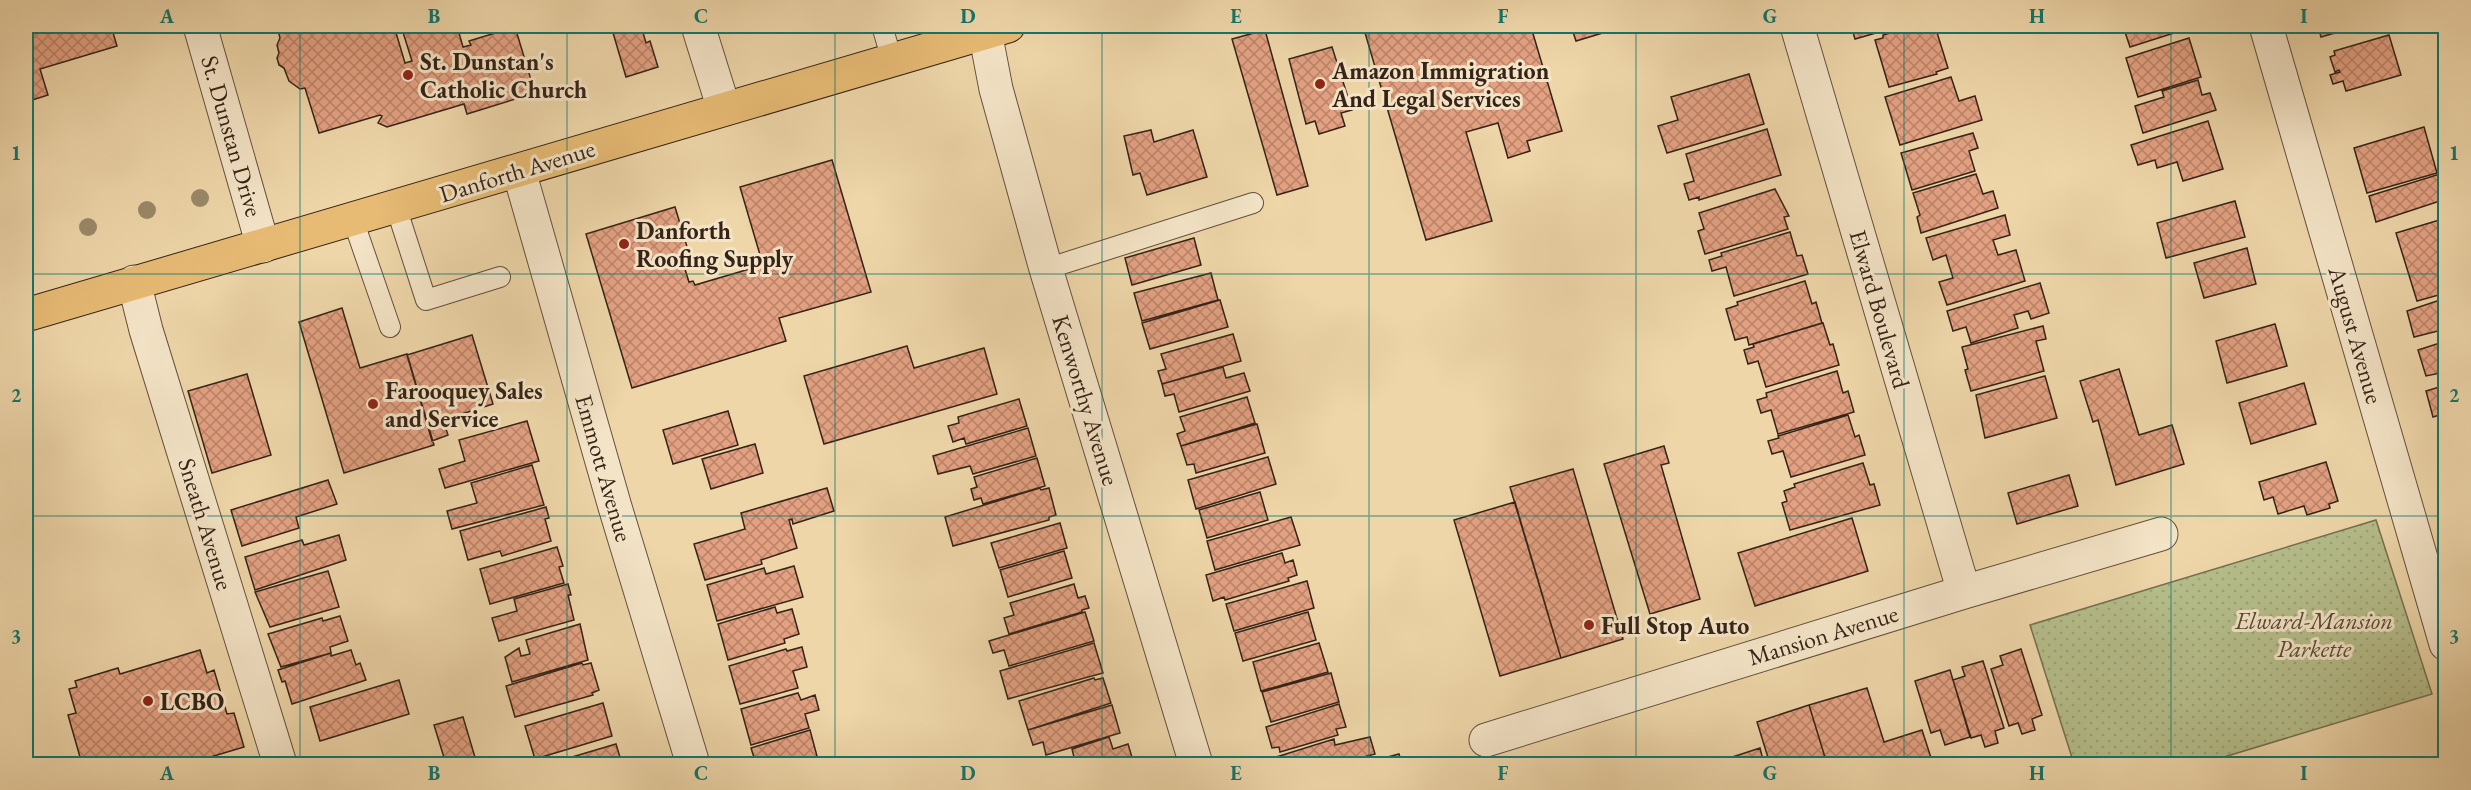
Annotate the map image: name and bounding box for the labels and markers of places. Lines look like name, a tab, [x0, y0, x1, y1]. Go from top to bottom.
place label: St. Dunstan's Catholic Church	[420, 46, 588, 105]
place label: Amazon Immigration And Legal Services	[1331, 55, 1550, 115]
marker: St. Dunstan's Catholic Church	[401, 68, 415, 82]
marker: Amazon Immigration And Legal Services	[1313, 77, 1327, 91]
place label: Danforth Roofing Supply	[636, 215, 794, 275]
marker: Danforth Roofing Supply	[617, 237, 631, 251]
place label: Farooquey Sales and Service	[385, 375, 543, 434]
marker: Farooquey Sales and Service	[366, 397, 380, 411]
place label: Full Stop Auto	[1601, 610, 1749, 641]
marker: Full Stop Auto	[1582, 618, 1596, 632]
place label: LCBO	[160, 686, 224, 717]
marker: LCBO	[141, 694, 155, 708]

